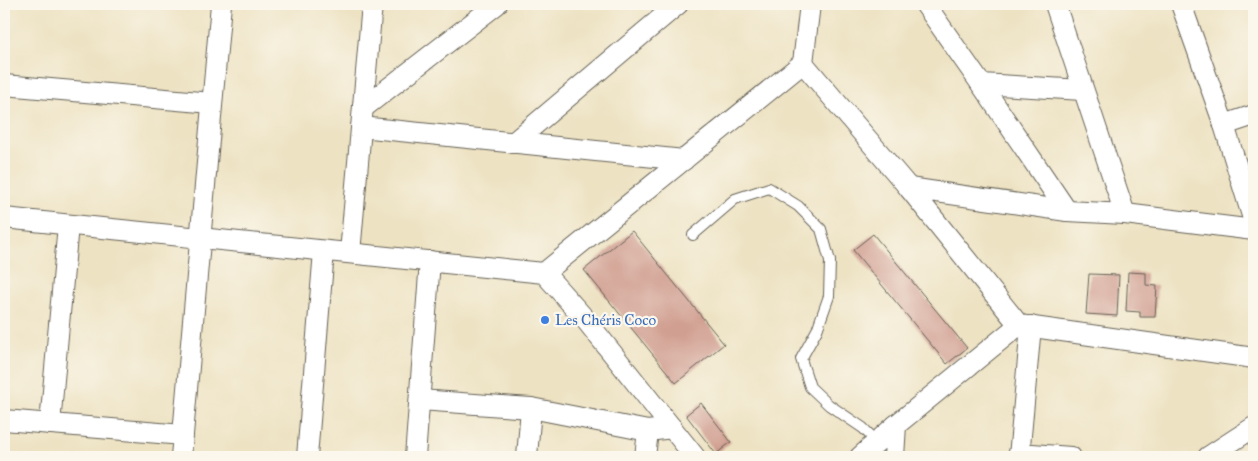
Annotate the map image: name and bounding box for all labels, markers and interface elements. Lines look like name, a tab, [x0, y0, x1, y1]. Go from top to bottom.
place label: Les Chéris Coco	[555, 311, 656, 329]
marker: Les Chéris Coco	[539, 314, 551, 326]

